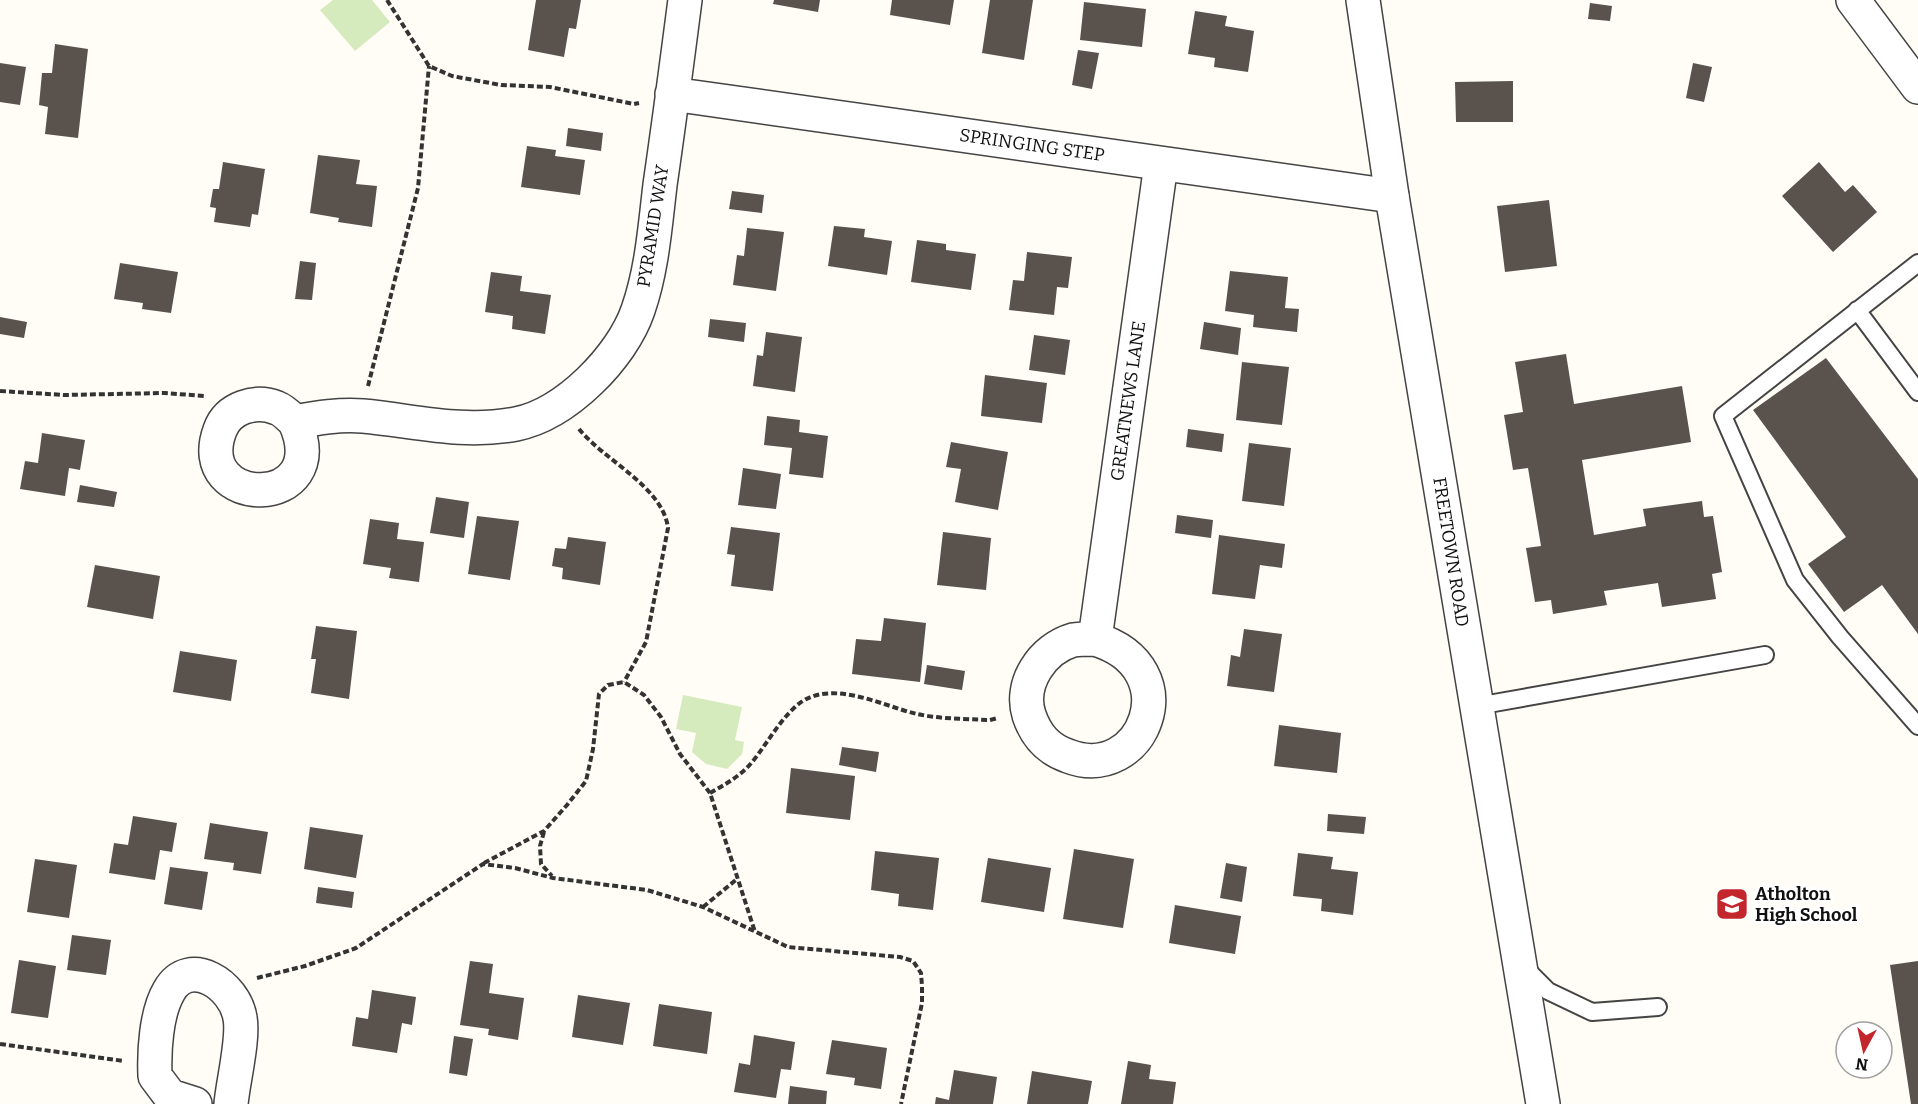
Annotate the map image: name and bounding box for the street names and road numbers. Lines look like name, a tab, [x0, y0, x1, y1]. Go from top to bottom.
street label: SPRINGING STEP	[958, 124, 1106, 166]
street label: PYRAMID WAY	[632, 163, 674, 289]
street label: GREATNEWS LANE	[1106, 319, 1150, 483]
street label: FREETOWN ROAD	[1428, 476, 1474, 628]

